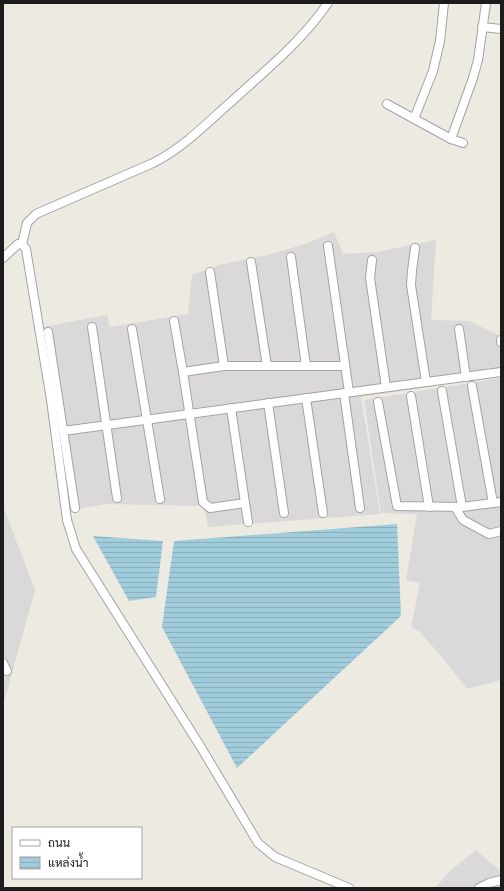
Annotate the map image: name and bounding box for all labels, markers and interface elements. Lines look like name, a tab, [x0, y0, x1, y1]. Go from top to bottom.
legend	[12, 827, 142, 879]
text: ถนน	[48, 835, 71, 850]
text: แหล่งน้ำ	[48, 852, 88, 870]

